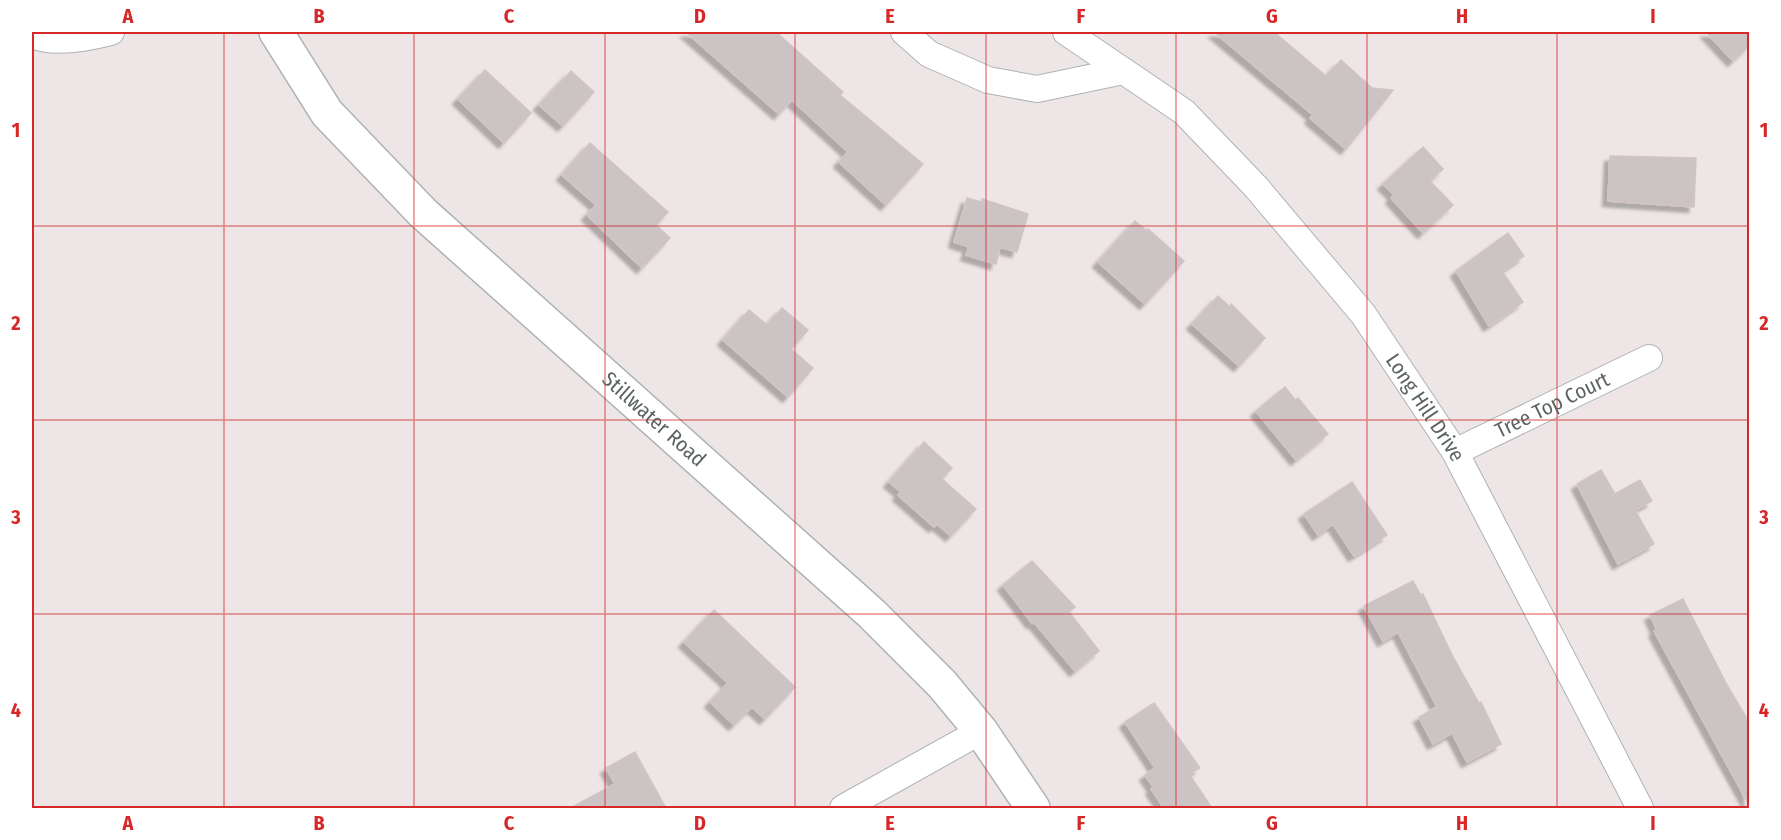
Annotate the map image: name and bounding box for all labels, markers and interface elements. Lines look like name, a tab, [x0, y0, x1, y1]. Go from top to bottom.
text: A	[122, 4, 135, 28]
text: B	[313, 4, 325, 28]
text: C	[504, 4, 515, 28]
text: D	[694, 4, 706, 28]
text: E	[885, 4, 895, 28]
text: F	[1077, 4, 1086, 28]
text: G	[1266, 4, 1278, 28]
text: H	[1456, 4, 1468, 28]
text: I	[1650, 4, 1656, 28]
text: 1	[12, 118, 20, 142]
text: 1	[1760, 118, 1768, 142]
text: 2	[10, 311, 21, 335]
text: 2	[1758, 311, 1769, 335]
street label: Long Hill Drive	[1380, 349, 1471, 466]
street label: Stillwater Road	[597, 366, 711, 472]
street label: Tree Top Court	[1491, 366, 1614, 444]
text: 3	[10, 505, 21, 529]
text: 3	[1758, 505, 1769, 529]
text: 4	[11, 698, 21, 722]
text: 4	[1759, 698, 1769, 722]
text: A	[122, 811, 135, 835]
text: B	[313, 811, 325, 835]
text: C	[504, 811, 515, 835]
text: D	[694, 811, 706, 835]
text: E	[885, 811, 895, 835]
text: F	[1077, 811, 1086, 835]
text: G	[1266, 811, 1278, 835]
text: H	[1456, 811, 1468, 835]
text: I	[1650, 811, 1656, 835]

